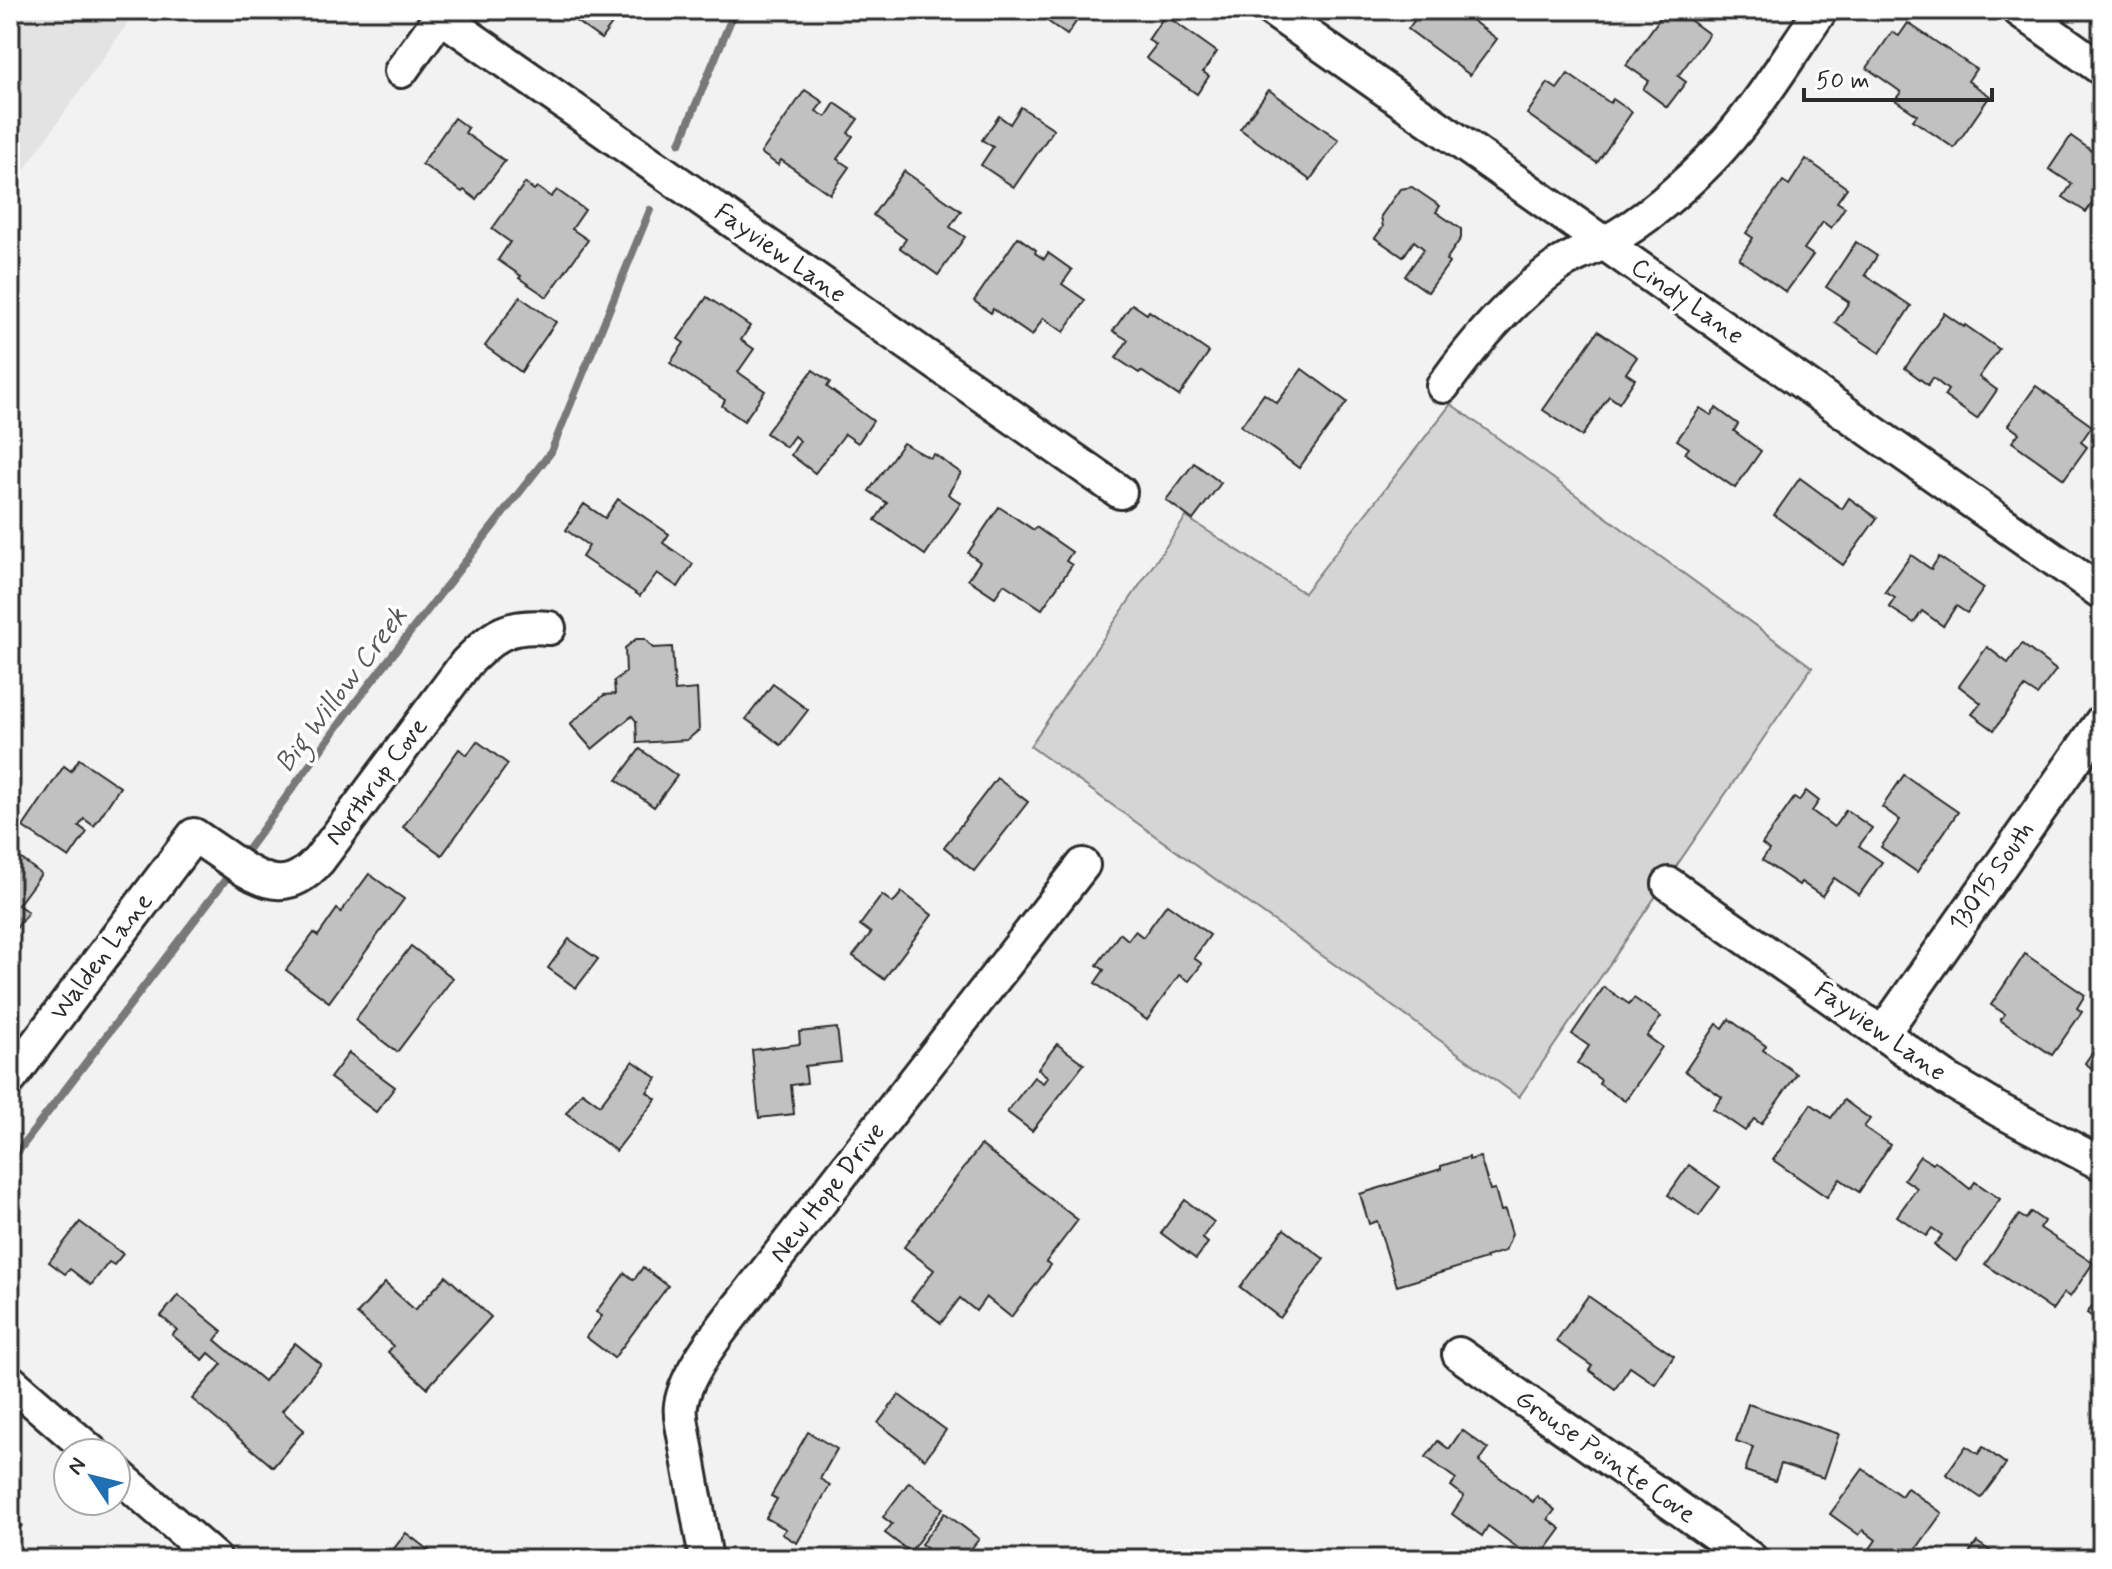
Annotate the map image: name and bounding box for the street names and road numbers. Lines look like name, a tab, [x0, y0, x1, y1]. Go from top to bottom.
street label: Fayview Lane	[707, 196, 853, 312]
street label: Cindy Lane	[1624, 251, 1750, 353]
street label: Northrup Cove	[318, 711, 436, 853]
street label: 13015 South	[1942, 815, 2042, 939]
street label: Walden Lane	[43, 886, 161, 1028]
street label: Fayview Lane	[1807, 974, 1953, 1090]
street label: New Hope Drive	[762, 1116, 894, 1270]
street label: Grouse Pointe Cove	[1508, 1382, 1702, 1532]

